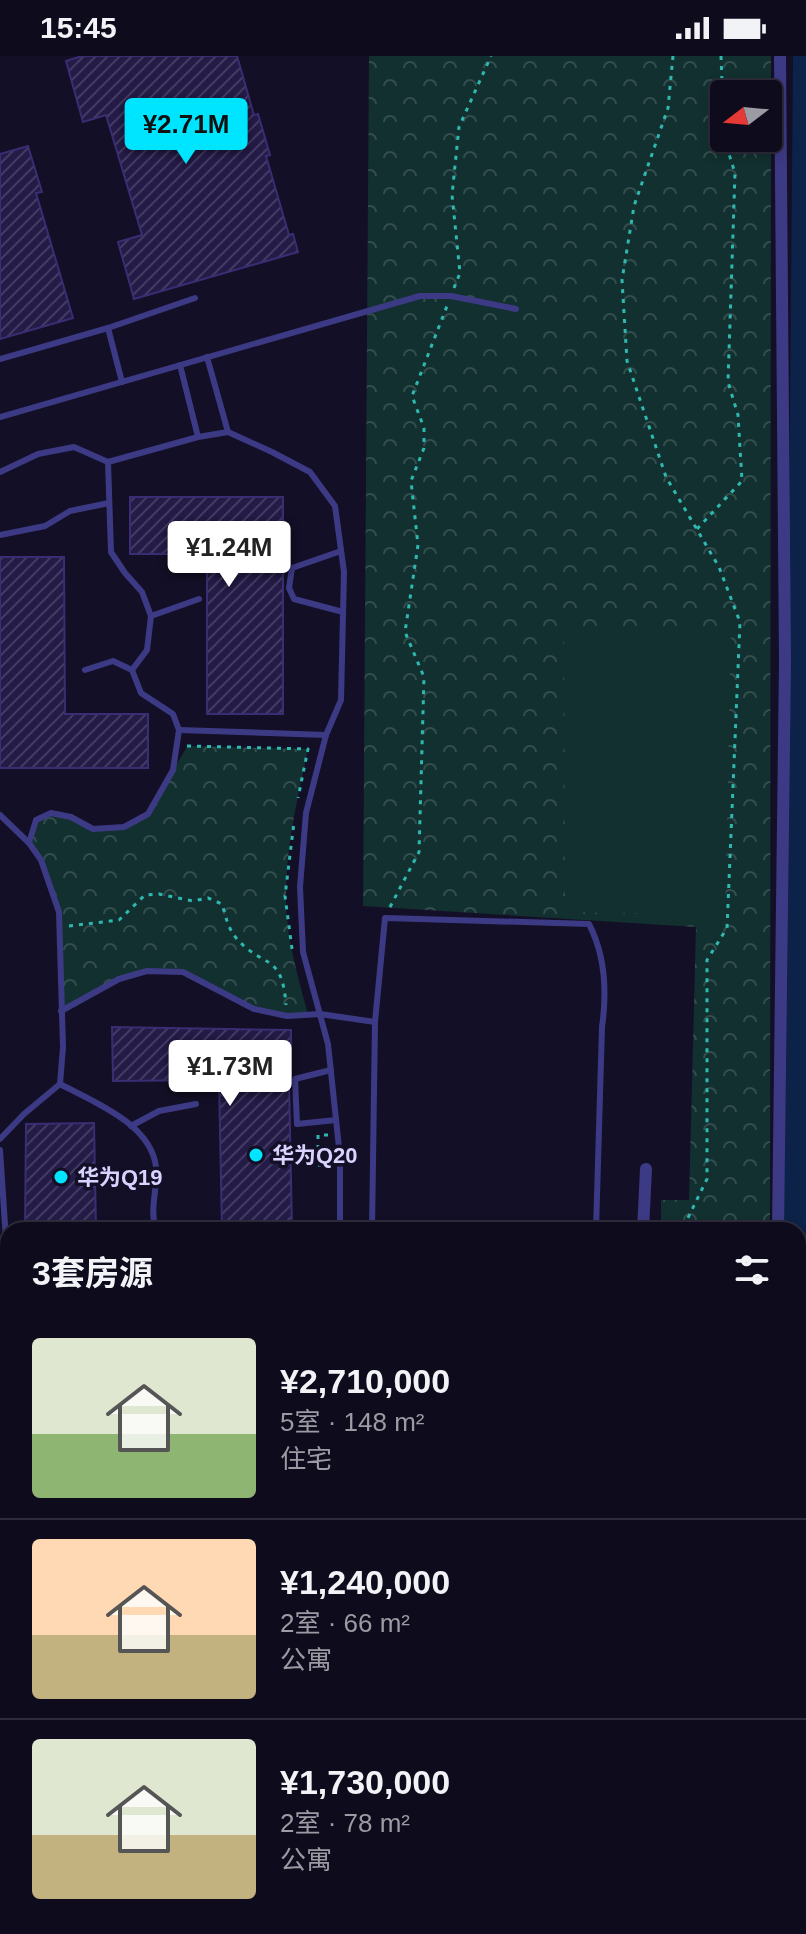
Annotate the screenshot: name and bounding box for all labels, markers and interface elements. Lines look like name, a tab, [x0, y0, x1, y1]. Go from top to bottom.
text: 15:45	[40, 11, 117, 44]
north arrow	[710, 80, 782, 152]
map controls	[710, 80, 782, 152]
pin: ¥2.71M	[121, 98, 251, 166]
text: ¥2.71M	[143, 109, 229, 139]
pin: ¥1.24M	[164, 521, 294, 589]
text: ¥1.24M	[186, 532, 272, 562]
pin: ¥1.73M	[165, 1040, 295, 1108]
text: ¥1.73M	[187, 1051, 273, 1081]
place label: 华为Q20	[272, 1143, 358, 1168]
marker: 华为Q20	[247, 1146, 265, 1164]
place label: 华为Q19	[77, 1165, 163, 1190]
marker: 华为Q19	[52, 1168, 70, 1186]
icon: filters	[730, 1248, 774, 1292]
text: 3套房源	[32, 1254, 153, 1292]
text: ¥2,710,000	[280, 1362, 450, 1400]
icon: home	[96, 1370, 192, 1466]
text: 5室 · 148 m²	[280, 1407, 425, 1437]
text: 住宅	[280, 1444, 332, 1474]
text: ¥1,240,000	[280, 1563, 450, 1601]
icon: home	[96, 1571, 192, 1667]
text: 2室 · 66 m²	[280, 1608, 410, 1638]
text: 公寓	[280, 1645, 332, 1675]
text: ¥1,730,000	[280, 1763, 450, 1801]
icon: home	[96, 1771, 192, 1867]
text: 2室 · 78 m²	[280, 1808, 410, 1838]
text: 公寓	[280, 1845, 332, 1875]

